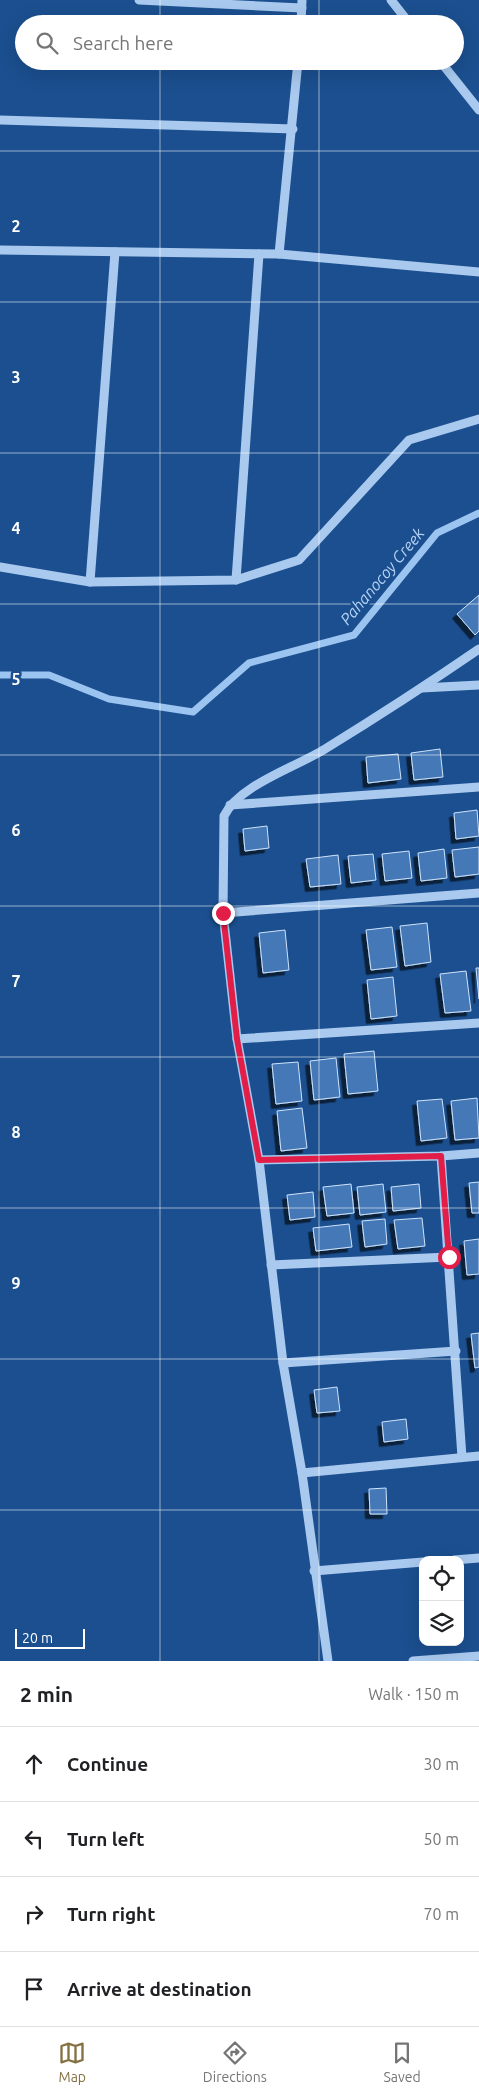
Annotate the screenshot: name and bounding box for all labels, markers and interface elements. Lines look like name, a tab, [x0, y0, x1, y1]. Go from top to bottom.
search box	[15, 15, 464, 70]
icon: search	[33, 29, 61, 57]
text: Search here	[73, 32, 173, 54]
text: 2	[11, 217, 21, 235]
text: 3	[11, 368, 21, 386]
text: 4	[11, 519, 21, 537]
water label: Pahanocoy Creek	[336, 523, 428, 628]
text: 5	[11, 670, 21, 688]
text: 6	[11, 821, 21, 839]
route end	[212, 902, 235, 925]
text: 7	[11, 972, 21, 990]
text: 8	[11, 1123, 21, 1141]
route start	[438, 1246, 461, 1269]
text: 9	[11, 1274, 21, 1292]
map controls	[419, 1556, 464, 1646]
button: locate	[419, 1556, 464, 1601]
button: layers	[419, 1601, 464, 1646]
scale bar	[15, 1626, 85, 1649]
text: 20 m	[22, 1630, 53, 1646]
text: 2 min	[20, 1682, 73, 1706]
text: Walk · 150 m	[368, 1685, 459, 1703]
icon: ahead	[20, 1750, 48, 1778]
text: Continue	[67, 1753, 148, 1775]
text: 30 m	[423, 1755, 459, 1773]
icon: left	[20, 1825, 48, 1853]
text: Turn left	[67, 1828, 145, 1850]
text: 50 m	[423, 1830, 459, 1848]
icon: right	[20, 1900, 48, 1928]
text: Turn right	[67, 1903, 155, 1925]
text: 70 m	[423, 1905, 459, 1923]
icon: arrive	[20, 1975, 48, 2003]
text: Arrive at destination	[67, 1978, 252, 2000]
tab: Map	[58, 2039, 86, 2085]
tab: Directions	[203, 2039, 267, 2085]
tab: Saved	[383, 2039, 421, 2085]

